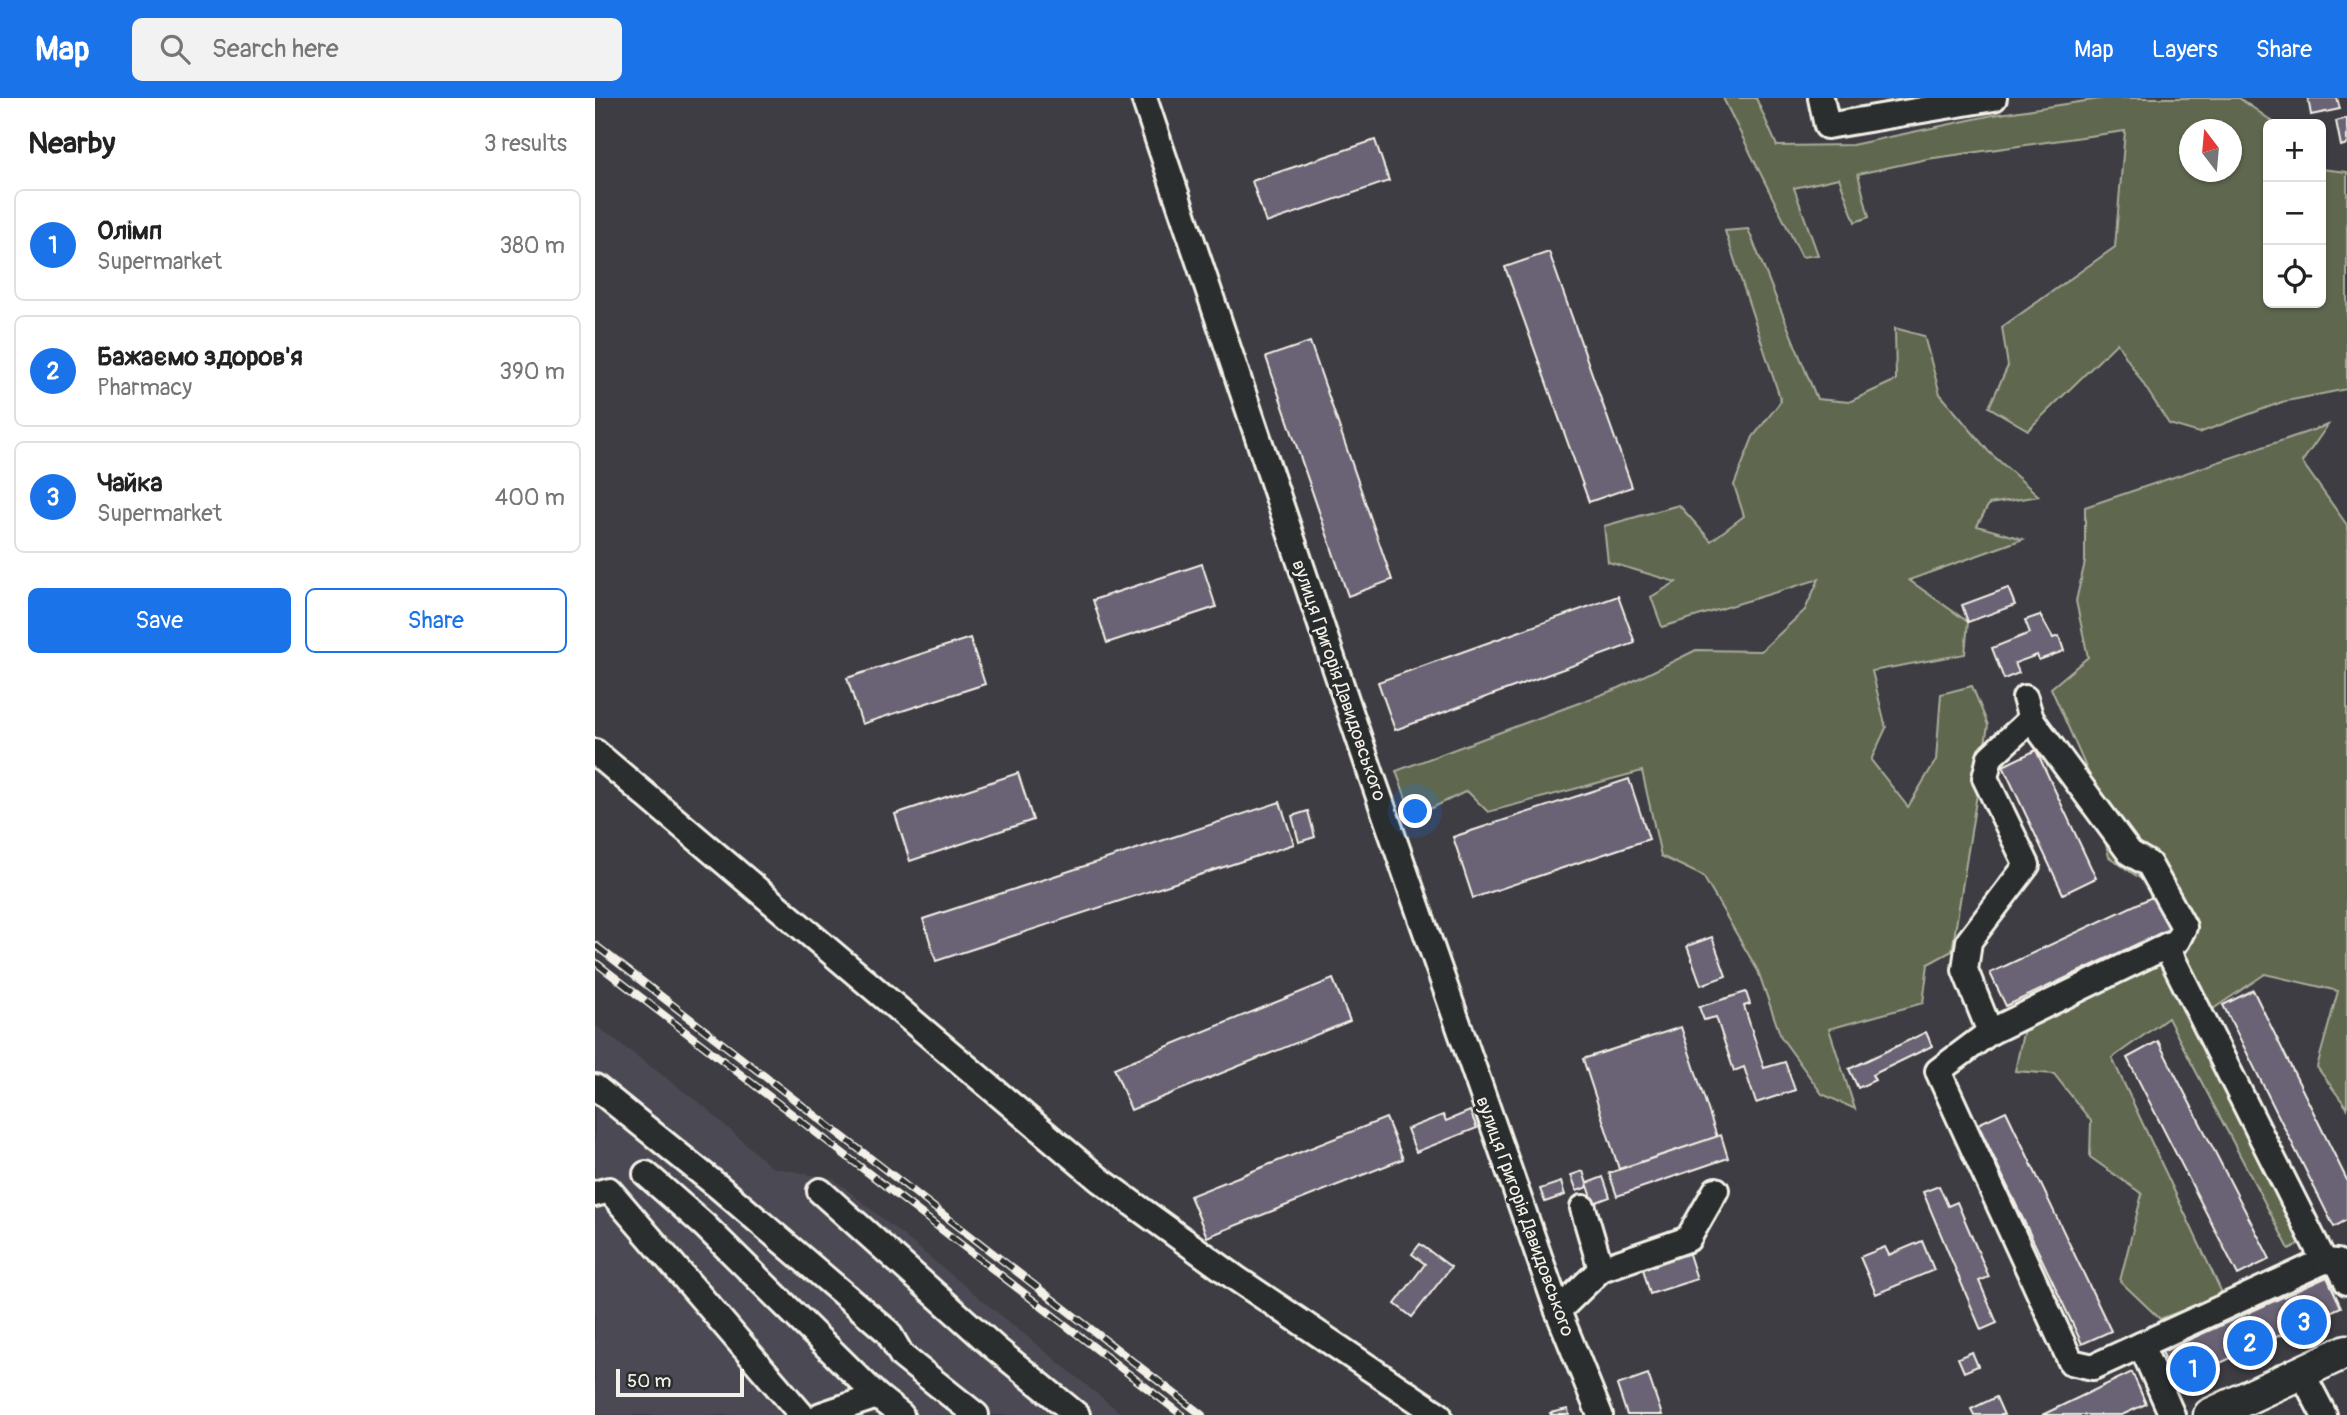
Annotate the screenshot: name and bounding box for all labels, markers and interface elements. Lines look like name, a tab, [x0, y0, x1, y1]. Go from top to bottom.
search box	[132, 18, 622, 81]
text: Map	[35, 29, 90, 70]
icon: search	[156, 30, 194, 68]
text: Search here	[212, 33, 339, 65]
text: Map	[2074, 35, 2114, 64]
text: Layers	[2152, 35, 2218, 64]
text: Share	[2256, 35, 2312, 64]
north arrow	[2179, 119, 2242, 182]
map controls	[2263, 119, 2326, 308]
button: +	[2263, 119, 2326, 182]
text: Nearby	[28, 125, 115, 162]
text: 3 results	[484, 129, 567, 158]
button: −	[2263, 182, 2326, 245]
text: Олімп	[97, 215, 162, 247]
text: 1	[49, 231, 58, 260]
text: 380 m	[499, 231, 565, 260]
button: locate	[2263, 245, 2326, 308]
text: Supermarket	[97, 247, 222, 276]
text: Бажаємо здоров'я	[97, 341, 303, 373]
text: 2	[47, 357, 59, 386]
text: 390 m	[499, 357, 565, 386]
text: Pharmacy	[97, 373, 192, 402]
text: Чайка	[97, 467, 163, 499]
text: 3	[47, 483, 59, 512]
text: 400 m	[495, 483, 565, 512]
text: Supermarket	[97, 499, 222, 528]
street label: вулиця Григорія Давидовського	[1286, 557, 1392, 804]
button: Save	[28, 588, 291, 653]
button: Share	[305, 588, 567, 653]
your location	[1398, 794, 1432, 828]
street label: вулиця Григорія Давидовського	[1470, 1093, 1580, 1340]
pin: 3	[2281, 1296, 2327, 1348]
pin: 2	[2227, 1317, 2273, 1369]
pin: 1	[2170, 1343, 2216, 1395]
scale bar	[616, 1366, 744, 1398]
text: 50 m	[627, 1369, 671, 1393]

